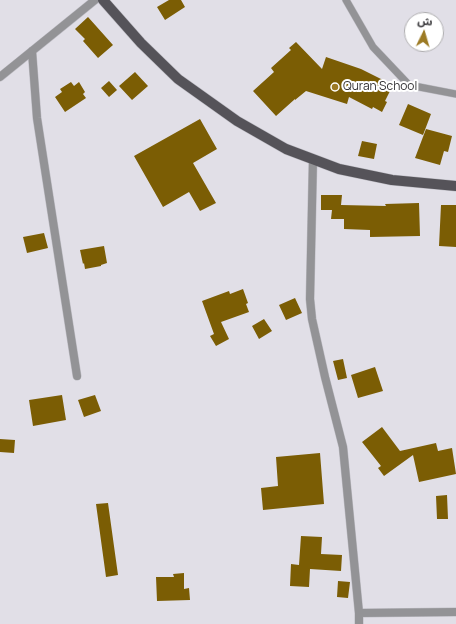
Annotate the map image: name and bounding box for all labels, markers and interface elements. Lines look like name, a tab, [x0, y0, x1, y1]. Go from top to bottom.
north arrow	[404, 12, 444, 52]
text: ش	[417, 12, 433, 29]
place label: Quran School	[343, 80, 417, 94]
marker: Quran School	[330, 82, 340, 92]

